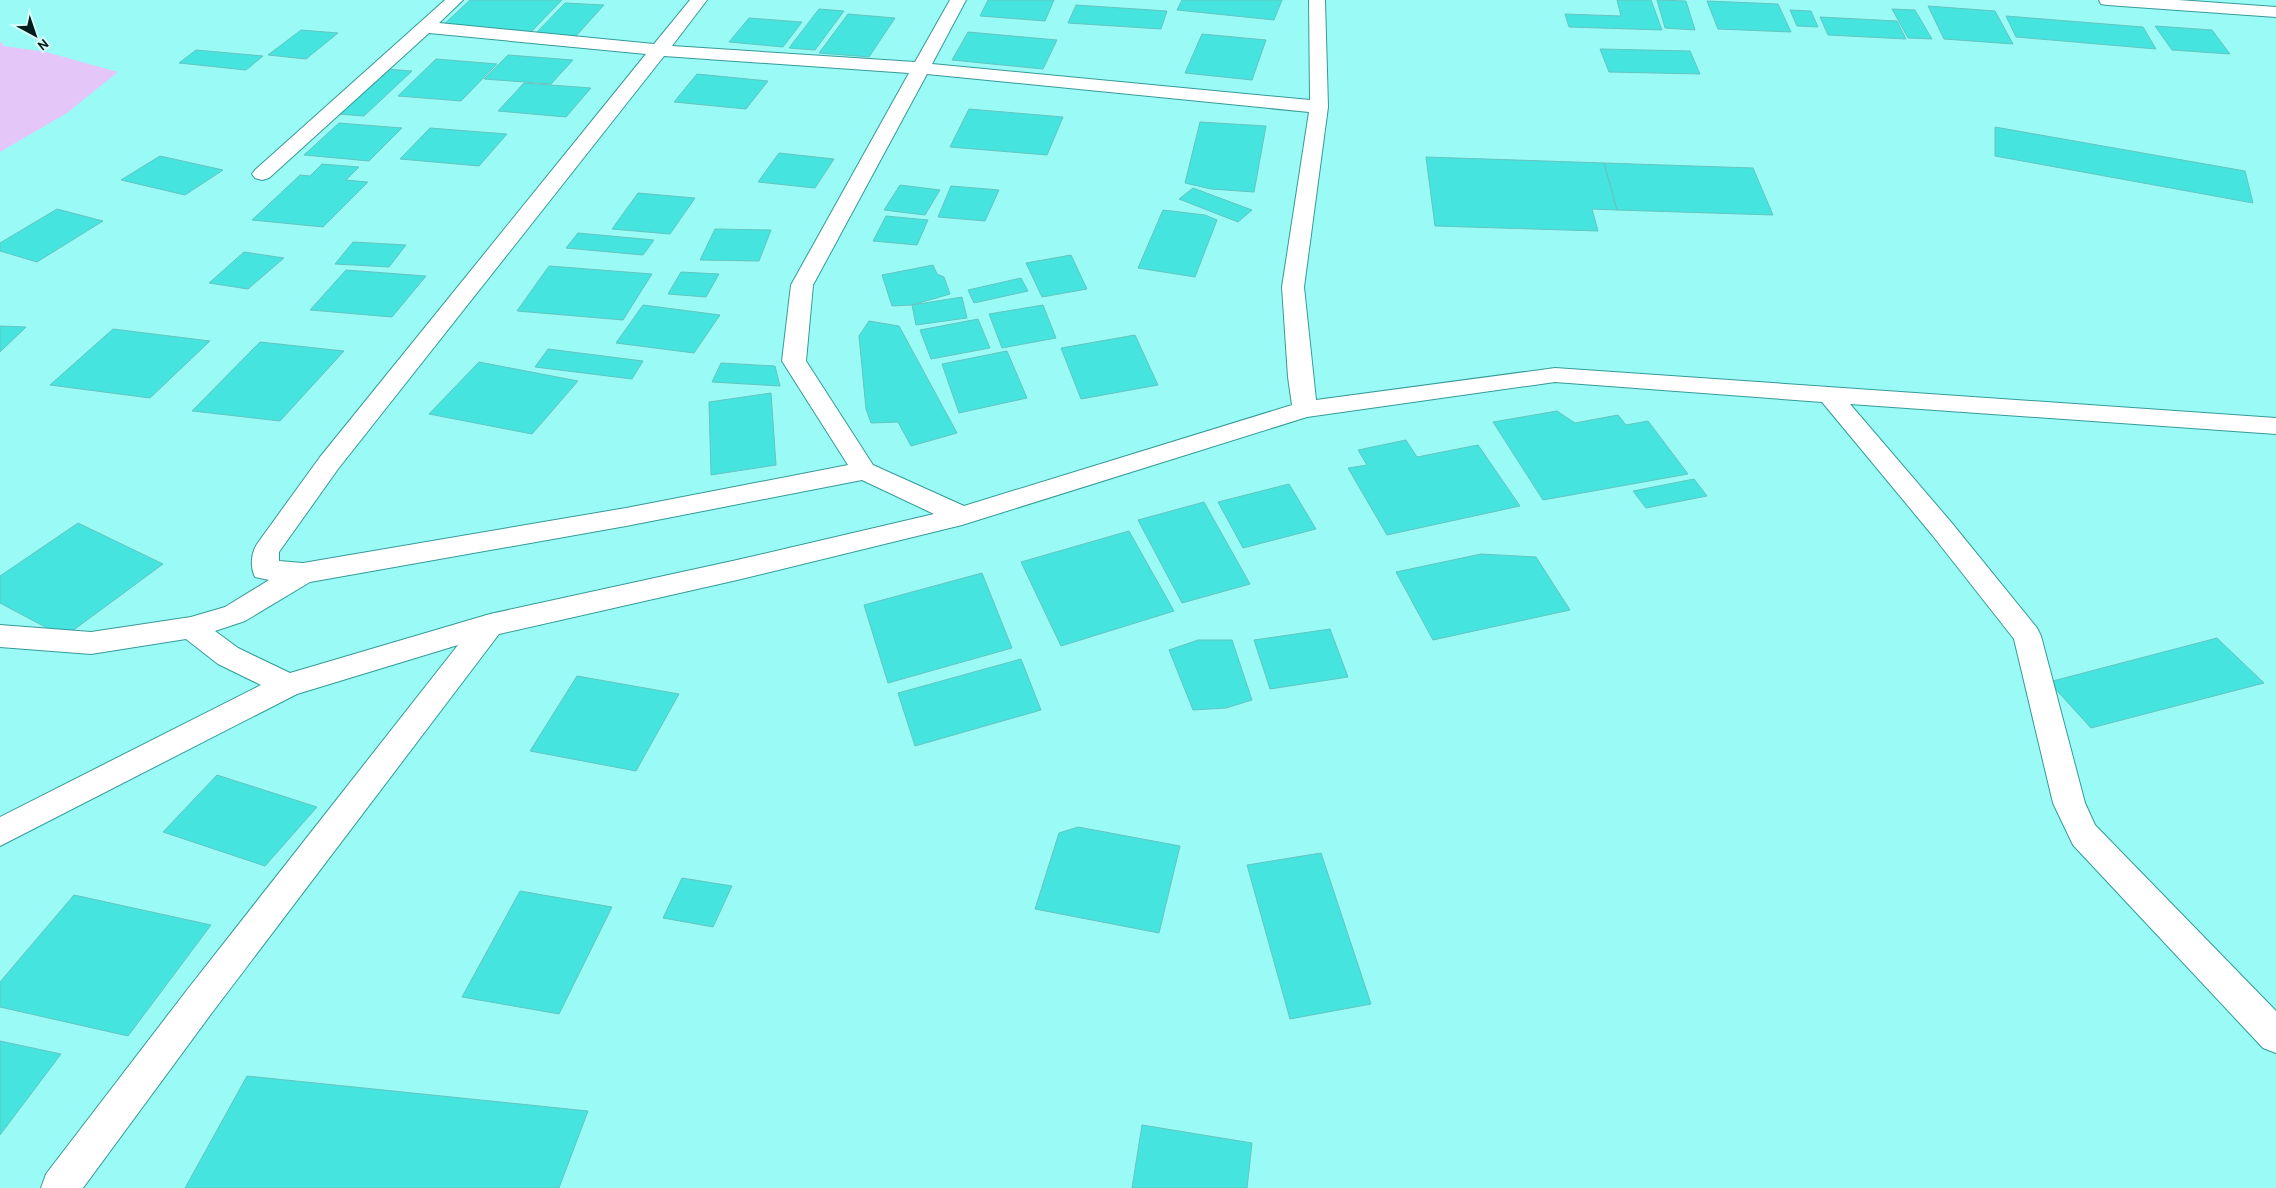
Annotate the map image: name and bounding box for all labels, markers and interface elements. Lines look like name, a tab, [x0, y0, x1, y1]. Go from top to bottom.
north arrow	[10, 10, 60, 60]
text: N	[34, 35, 52, 54]

